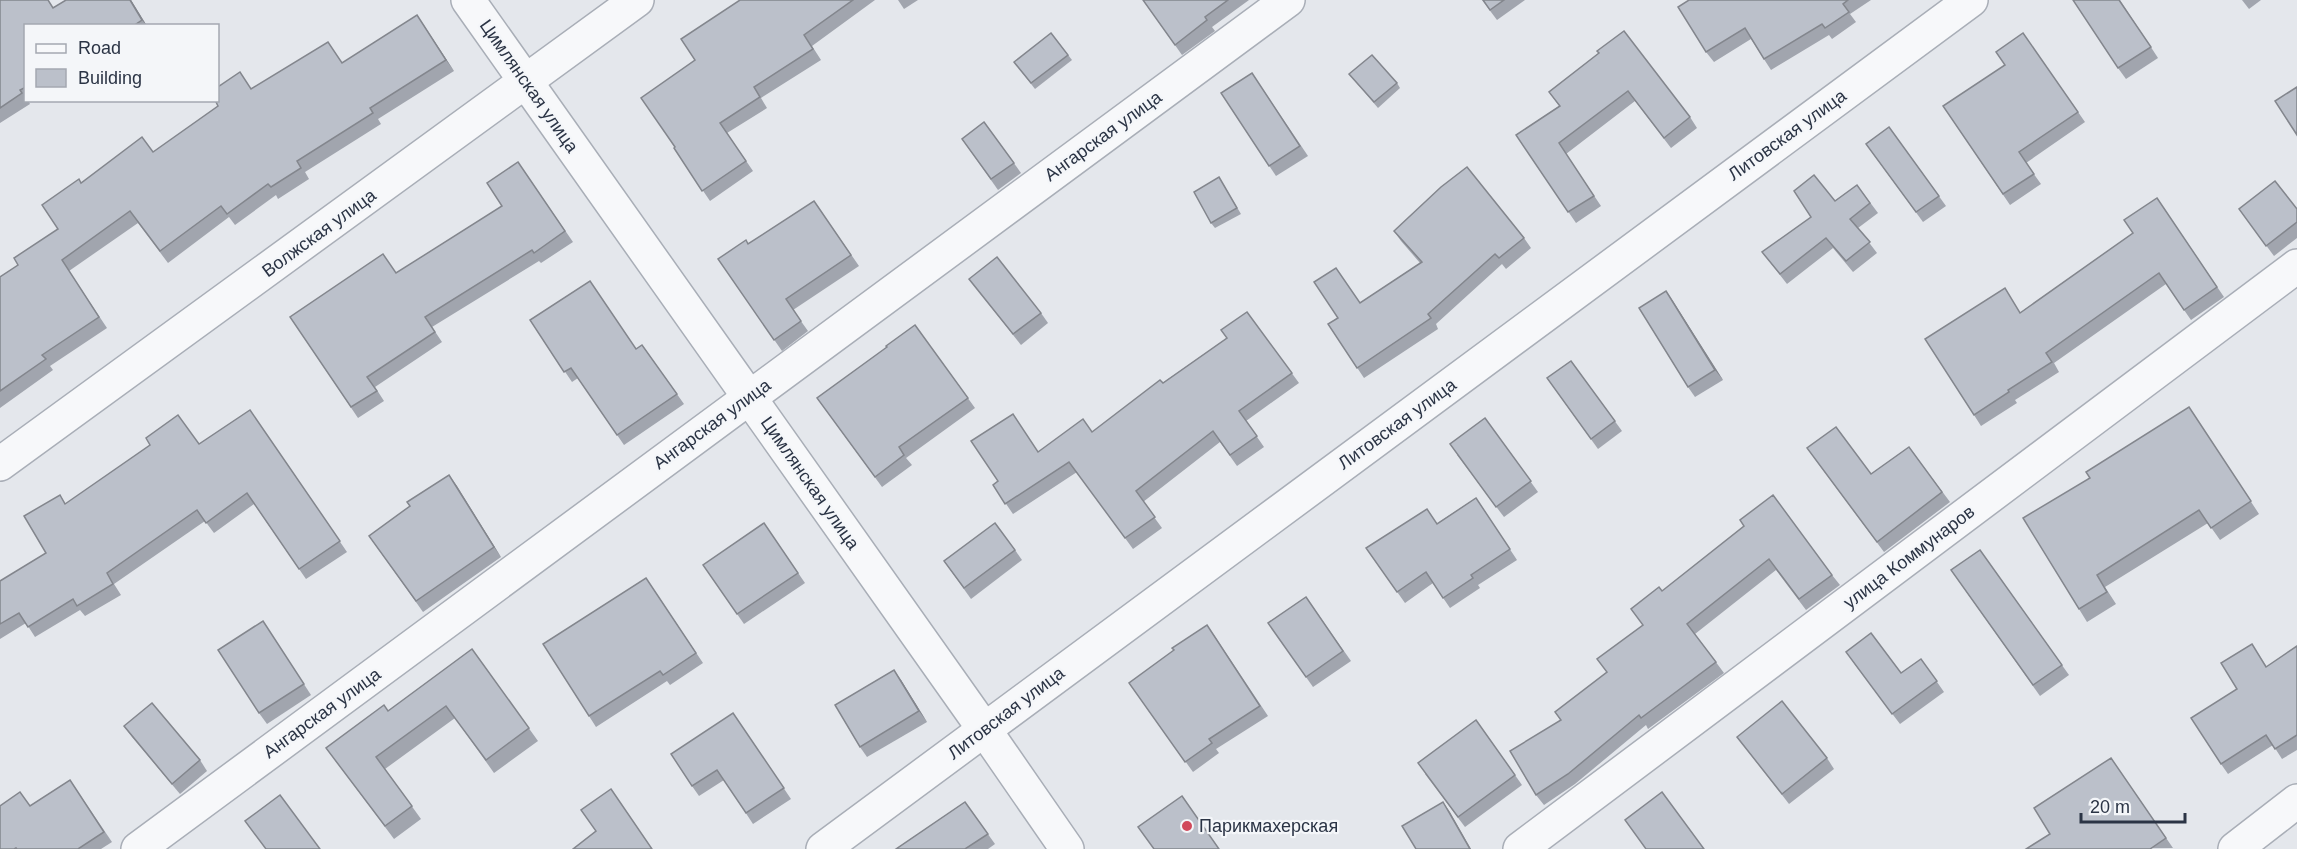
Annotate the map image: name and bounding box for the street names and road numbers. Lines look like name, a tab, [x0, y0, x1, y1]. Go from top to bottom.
street label: Цимлянская улица	[476, 16, 583, 157]
street label: Литовская улица	[1724, 85, 1851, 184]
street label: Ангарская улица	[1041, 86, 1166, 185]
street label: Волжская улица	[258, 184, 381, 281]
street label: Ангарская улица	[650, 374, 775, 473]
street label: Литовская улица	[1334, 374, 1461, 473]
street label: Цимлянская улица	[757, 413, 864, 554]
street label: улица Коммунаров	[1840, 501, 1978, 613]
street label: Литовская улица	[944, 662, 1069, 763]
street label: Ангарская улица	[260, 663, 385, 762]

